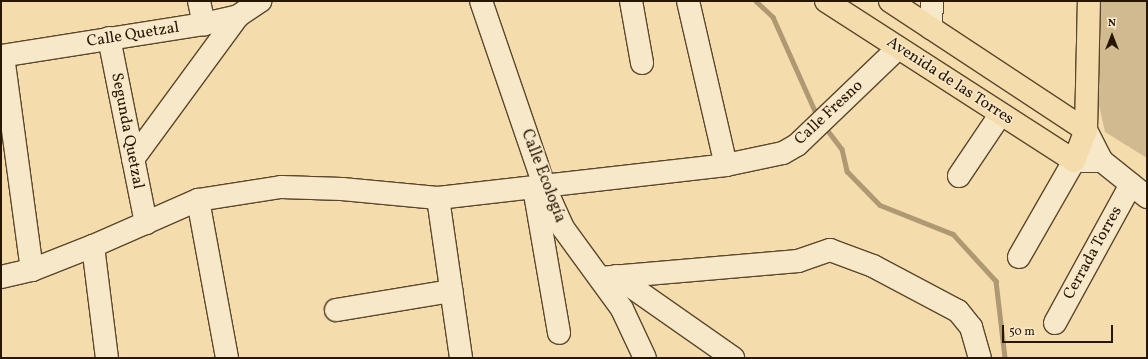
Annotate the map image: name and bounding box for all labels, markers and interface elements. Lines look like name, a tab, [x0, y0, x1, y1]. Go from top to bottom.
north arrow	[1092, 16, 1132, 56]
text: N	[1108, 16, 1116, 31]
street label: Calle Quetzal	[85, 18, 181, 52]
street label: Avenida de las Torres	[883, 33, 1017, 129]
street label: Segunda Quetzal	[106, 71, 148, 191]
street label: Calle Fresno	[791, 76, 867, 150]
street label: Calle Ecología	[516, 127, 570, 225]
street label: Cerrada Torres	[1059, 203, 1127, 303]
scale bar	[1004, 317, 1115, 343]
text: 50 m	[1009, 324, 1035, 340]

